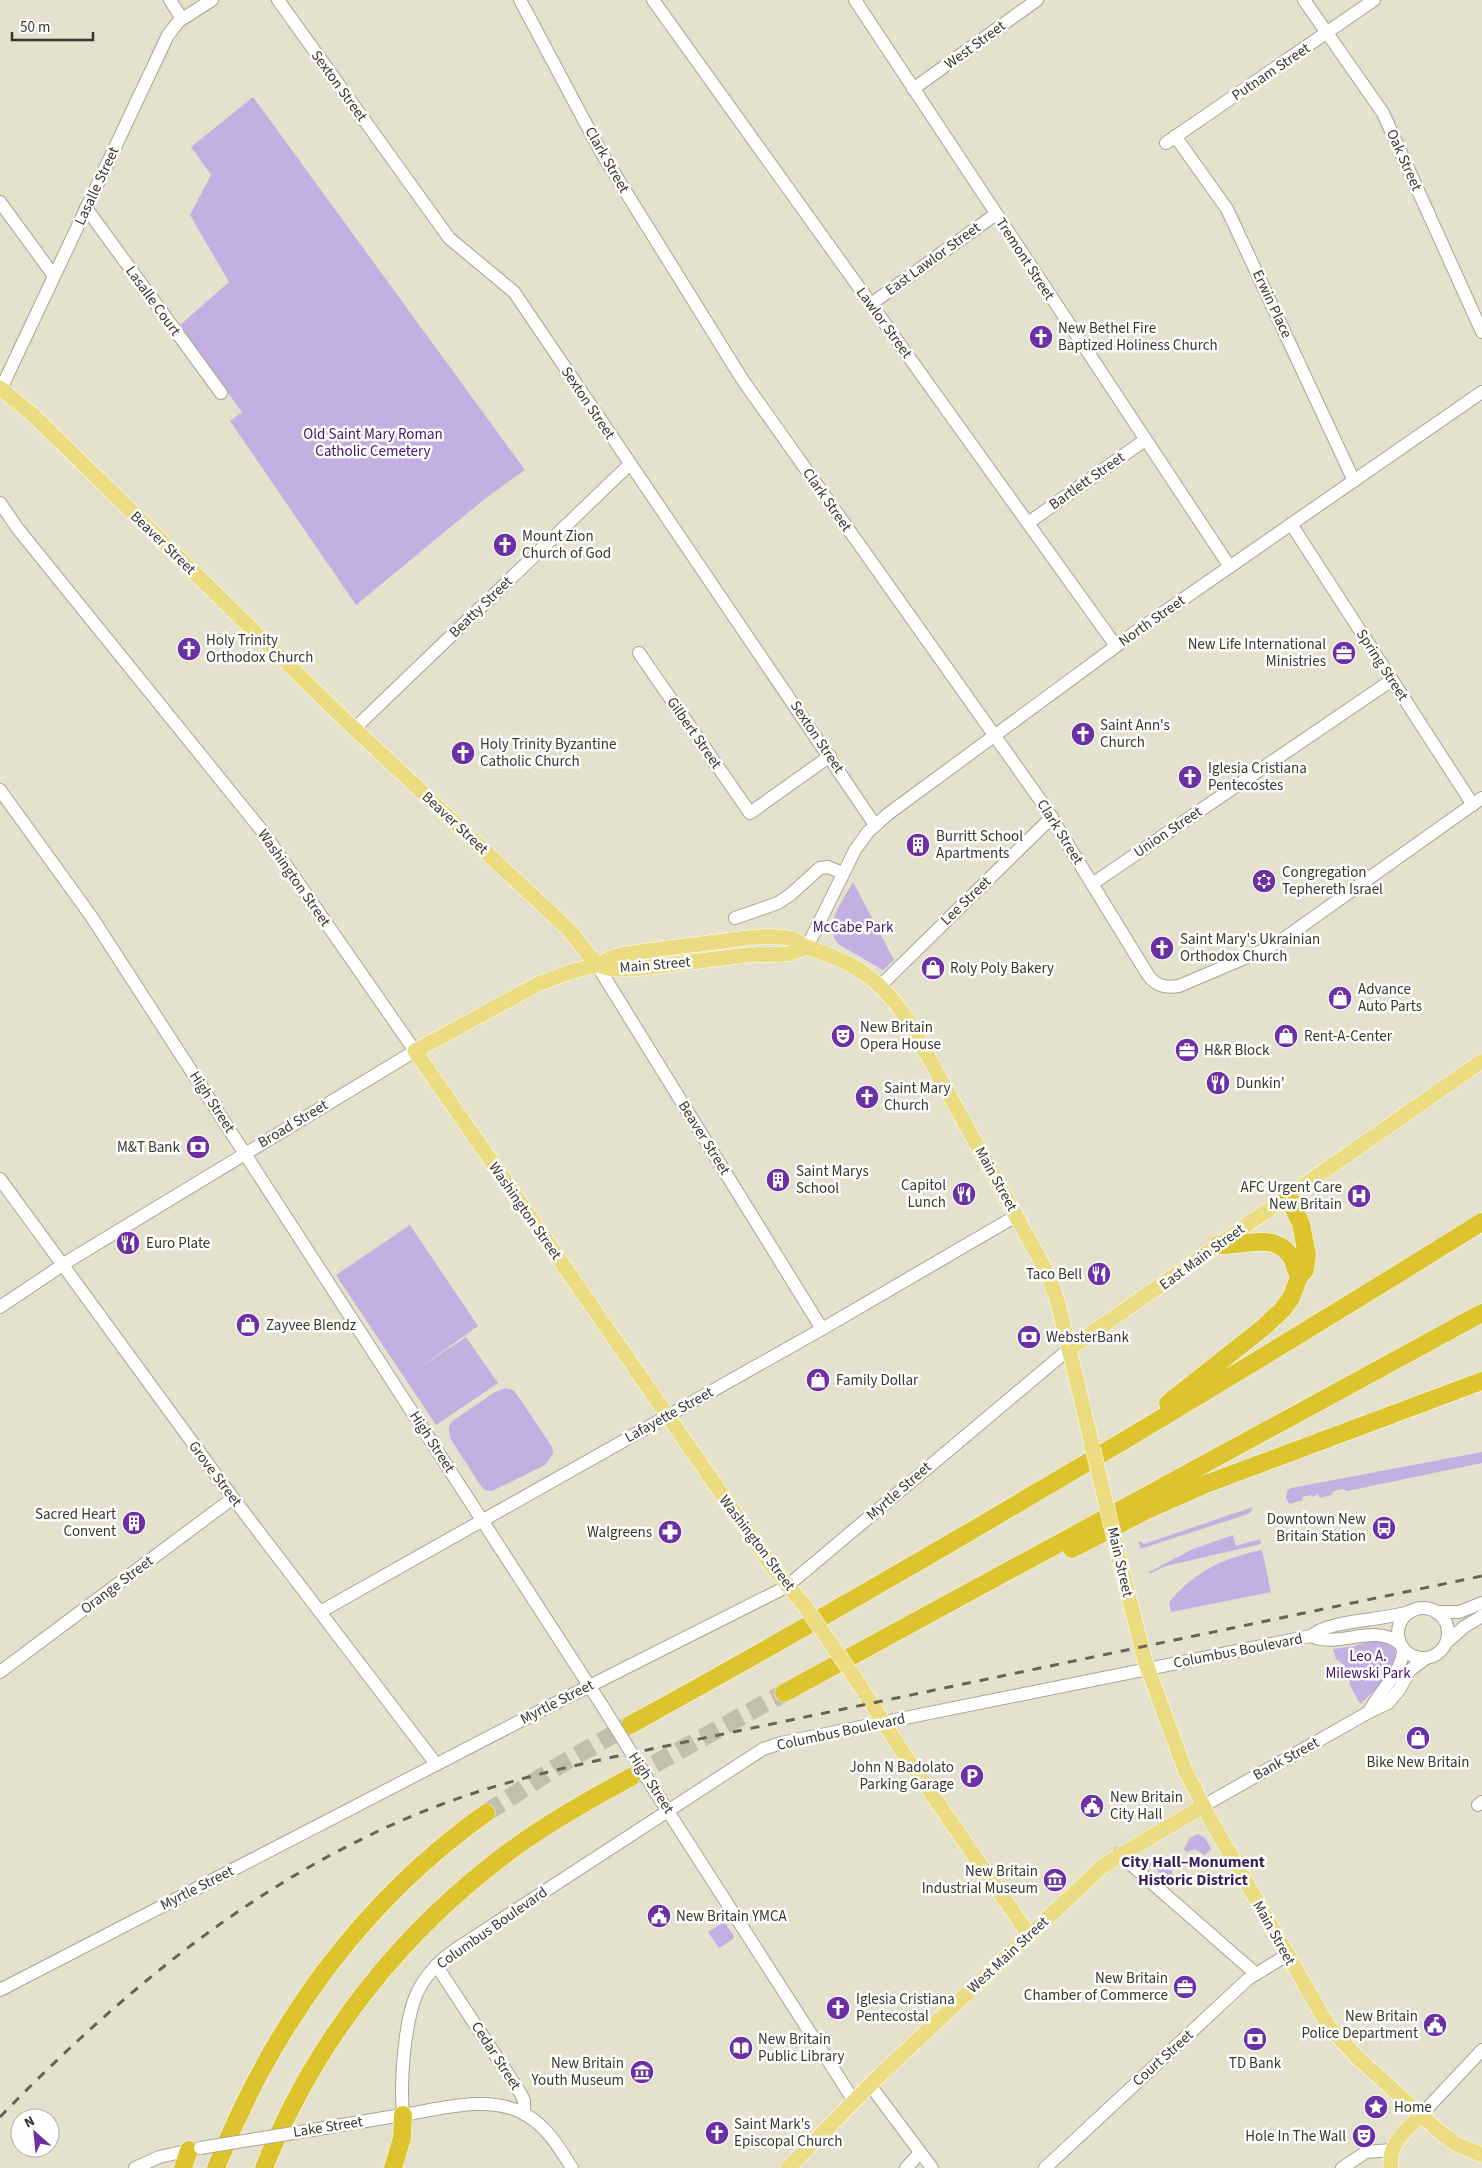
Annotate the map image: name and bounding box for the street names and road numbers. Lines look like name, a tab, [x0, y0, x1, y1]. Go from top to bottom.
street label: West Street	[940, 16, 1010, 74]
street label: Putnam Street	[1228, 38, 1314, 106]
street label: Sexton Street	[306, 46, 372, 126]
street label: Clark Street	[580, 123, 634, 197]
street label: Oak Street	[1381, 126, 1427, 194]
street label: Lasalle Street	[70, 143, 124, 229]
street label: Tremont Street	[991, 214, 1059, 304]
street label: East Lawlor Street	[881, 217, 985, 301]
street label: Lasalle Court	[120, 262, 186, 340]
street label: Erwin Place	[1247, 267, 1297, 341]
street label: Lawlor Street	[851, 283, 917, 363]
street label: Sexton Street	[556, 363, 620, 443]
street label: Bartlett Street	[1045, 447, 1129, 515]
street label: Clark Street	[797, 464, 857, 536]
street label: Beaver Street	[126, 506, 200, 580]
street label: Beatty Street	[445, 571, 517, 643]
street label: North Street	[1114, 590, 1190, 652]
street label: Spring Street	[1351, 625, 1413, 705]
street label: Gilbert Street	[661, 693, 727, 773]
street label: Sexton Street	[785, 697, 849, 777]
street label: Beaver Street	[417, 787, 493, 859]
street label: Clark Street	[1032, 795, 1088, 869]
street label: Union Street	[1130, 801, 1206, 863]
street label: Washington Street	[252, 825, 336, 931]
street label: Lee Street	[936, 872, 996, 930]
street label: Main Street	[619, 951, 691, 979]
street label: High Street	[184, 1067, 240, 1137]
street label: Broad Street	[254, 1095, 332, 1153]
street label: Beaver Street	[673, 1097, 735, 1179]
street label: Main Street	[970, 1143, 1022, 1215]
street label: Washington Street	[483, 1158, 567, 1264]
street label: East Main Street	[1155, 1219, 1249, 1295]
street label: Lafayette Street	[621, 1382, 717, 1448]
street label: High Street	[404, 1407, 460, 1477]
street label: Grove Street	[183, 1437, 247, 1511]
street label: Myrtle Street	[862, 1457, 936, 1525]
street label: Washington Street	[714, 1491, 800, 1595]
street label: Main Street	[1102, 1525, 1138, 1599]
street label: Orange Street	[76, 1551, 158, 1619]
street label: Columbus Boulevard	[1172, 1628, 1304, 1674]
street label: Myrtle Street	[517, 1674, 597, 1730]
street label: Columbus Boulevard	[775, 1708, 907, 1756]
street label: Bank Street	[1249, 1732, 1323, 1786]
street label: High Street	[623, 1748, 679, 1818]
street label: Myrtle Street	[157, 1860, 237, 1916]
street label: Columbus Boulevard	[432, 1882, 552, 1974]
street label: Main Street	[1248, 1897, 1300, 1969]
street label: West Main Street	[963, 1912, 1053, 1998]
street label: Cedar Street	[466, 2018, 526, 2094]
street label: Court Street	[1128, 2025, 1198, 2091]
street label: Lake Street	[292, 2111, 364, 2143]

